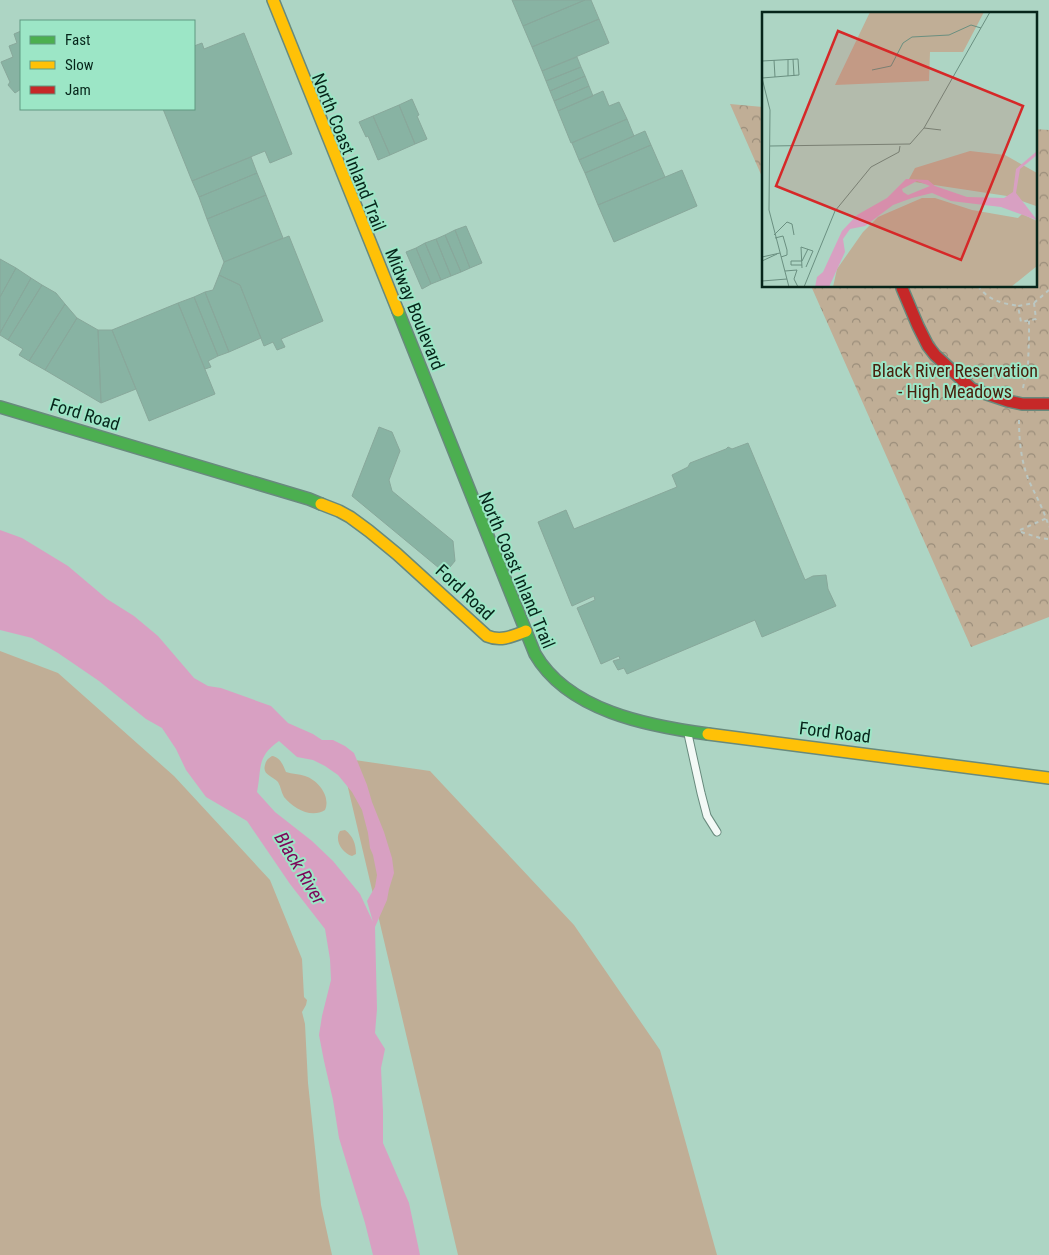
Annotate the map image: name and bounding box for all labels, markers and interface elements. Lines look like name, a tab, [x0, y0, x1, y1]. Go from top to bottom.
inset map	[762, 12, 1036, 288]
legend	[20, 20, 195, 110]
text: Fast	[65, 31, 90, 49]
text: Slow	[65, 56, 94, 74]
street label: North Coast Inland Trail	[308, 70, 390, 234]
text: Jam	[65, 81, 91, 99]
street label: Midway Boulevard	[381, 245, 449, 373]
park label: Black River Reservation - High Meadows	[872, 360, 1038, 402]
street label: Ford Road	[47, 393, 123, 435]
street label: North Coast Inland Trail	[475, 489, 559, 651]
street label: Ford Road	[431, 560, 499, 624]
street label: Ford Road	[798, 717, 872, 747]
water label: Black River	[269, 828, 331, 909]

